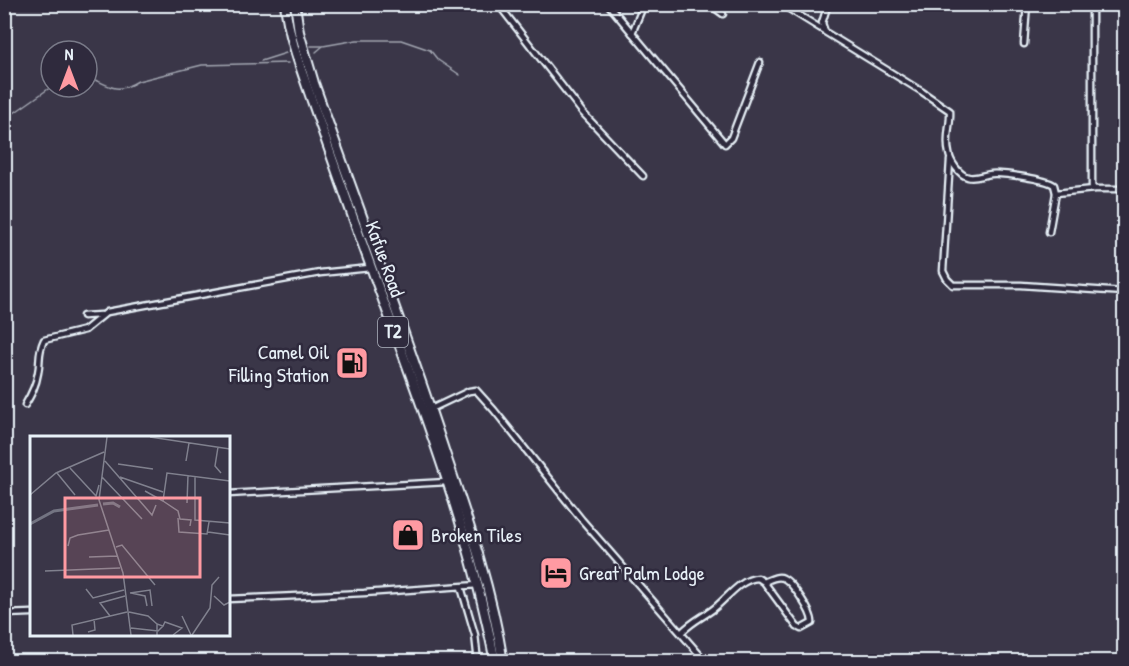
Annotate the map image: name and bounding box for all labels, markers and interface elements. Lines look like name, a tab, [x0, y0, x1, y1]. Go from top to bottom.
north arrow	[39, 39, 99, 99]
text: N	[65, 43, 74, 65]
street label: Kafue Road	[359, 217, 412, 301]
road number: T2	[378, 317, 408, 347]
place label: Camel Oil Filling Station	[228, 338, 330, 388]
fuel station icon: Camel Oil Filling Station	[334, 345, 370, 381]
inset map	[30, 436, 230, 636]
shop icon: Broken Tiles	[390, 517, 426, 553]
place label: Broken Tiles	[431, 521, 522, 548]
hotel icon: Great Palm Lodge	[538, 555, 574, 591]
place label: Great Palm Lodge	[579, 559, 705, 586]

